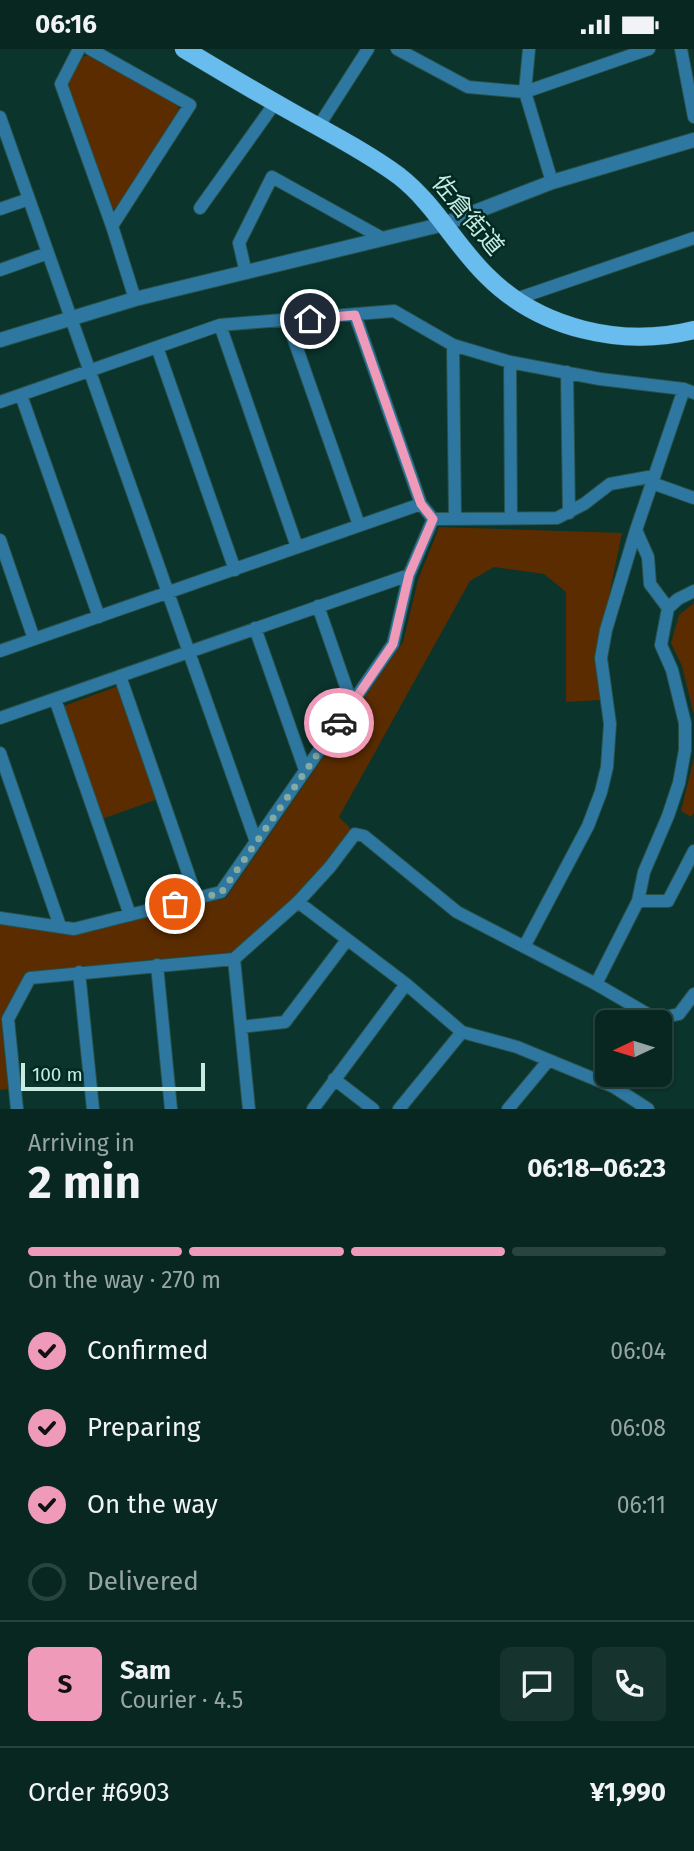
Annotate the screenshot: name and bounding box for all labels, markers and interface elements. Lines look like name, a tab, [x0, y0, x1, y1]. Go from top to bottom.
text: 06:16	[35, 9, 97, 40]
street label: 佐倉街道	[426, 169, 510, 261]
pin	[280, 289, 340, 349]
icon: home	[291, 300, 329, 338]
courier	[304, 688, 374, 758]
icon: car	[320, 704, 358, 742]
pin	[145, 874, 205, 934]
icon: bag	[156, 885, 194, 923]
north arrow	[595, 1010, 672, 1087]
map controls	[595, 1010, 672, 1087]
scale bar	[21, 1060, 205, 1092]
text: 100 m	[32, 1063, 83, 1086]
text: Arriving in	[28, 1129, 135, 1157]
text: 06:18–06:23	[527, 1153, 666, 1184]
text: 2 min	[28, 1155, 141, 1210]
text: On the way · 270 m	[28, 1266, 221, 1294]
icon: check	[28, 1332, 66, 1370]
text: Confirmed	[87, 1335, 208, 1366]
text: 06:04	[610, 1337, 666, 1365]
icon: check	[28, 1409, 66, 1447]
text: Preparing	[87, 1412, 200, 1443]
text: 06:08	[610, 1414, 666, 1442]
icon: check	[28, 1486, 66, 1524]
text: On the way	[87, 1489, 218, 1520]
text: 06:11	[617, 1491, 666, 1519]
text: Delivered	[87, 1566, 199, 1597]
button: chat	[500, 1647, 574, 1721]
button: phone	[592, 1647, 666, 1721]
text: Sam	[120, 1655, 171, 1686]
text: S	[58, 1669, 72, 1700]
text: Courier · 4.5	[120, 1686, 243, 1714]
text: Order #6903	[28, 1777, 170, 1808]
text: ¥1,990	[590, 1777, 666, 1808]

